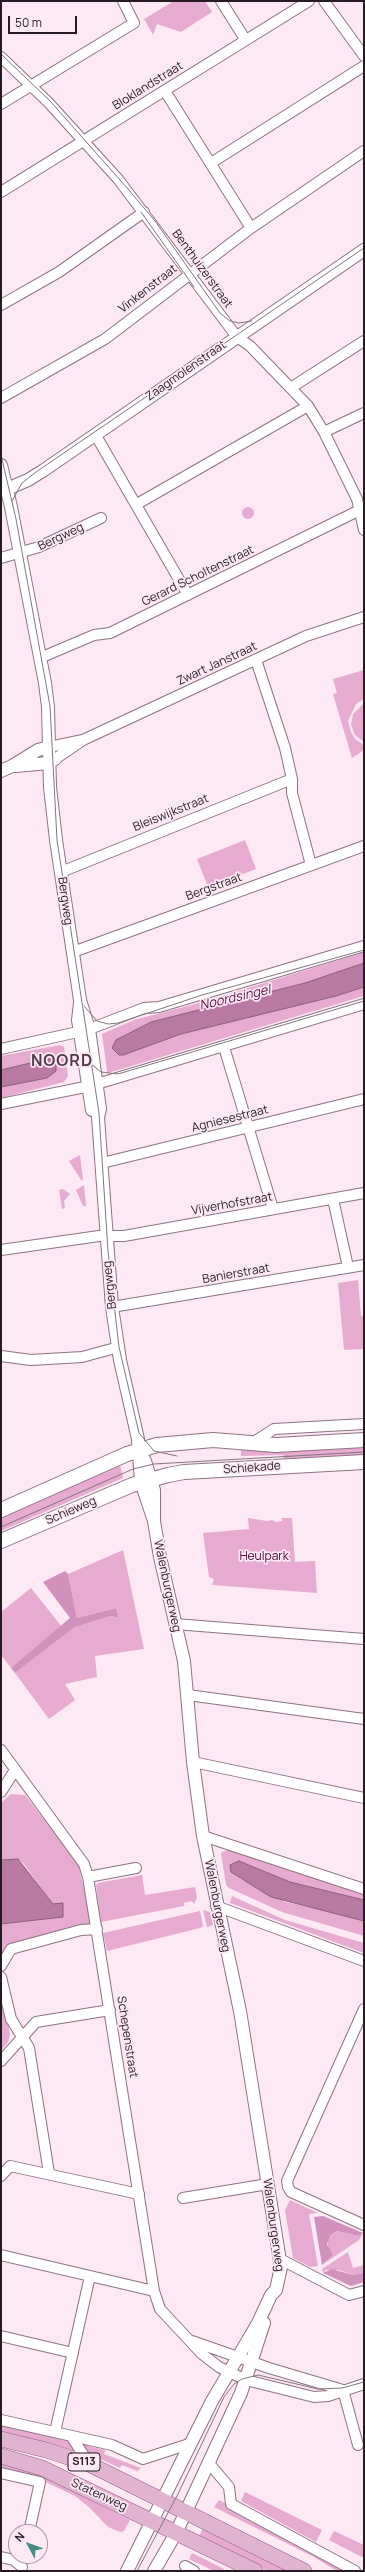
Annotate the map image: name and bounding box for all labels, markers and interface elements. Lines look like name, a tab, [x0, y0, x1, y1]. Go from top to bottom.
scale bar	[10, 8, 79, 34]
text: 50 m	[15, 14, 42, 31]
street label: Bloklandstraat	[110, 59, 186, 113]
street label: Benthuizerstraat	[169, 227, 235, 311]
street label: Vinkenstraat	[116, 262, 180, 316]
street label: Zaagmolenstraat	[143, 338, 229, 404]
street label: Bergweg	[36, 520, 86, 554]
street label: Gerard Scholtenstraat	[140, 543, 256, 609]
street label: Zwart Janstraat	[175, 639, 259, 689]
street label: Bleiswijkstraat	[131, 791, 211, 835]
street label: Bergstraat	[184, 870, 244, 904]
street label: Bergweg	[54, 876, 76, 926]
water label: Noordsingel	[198, 982, 272, 1014]
district label: NOORD	[31, 1052, 93, 1072]
street label: Agniesestraat	[190, 1103, 270, 1135]
street label: Vijverhofstraat	[190, 1190, 274, 1218]
street label: Bergweg	[100, 1260, 120, 1310]
street label: Banierstraat	[201, 1261, 271, 1287]
street label: Schiekade	[223, 1459, 281, 1477]
street label: Schieweg	[43, 1494, 99, 1528]
street label: Walenburgerweg	[150, 1539, 184, 1633]
park label: Heulpark	[239, 1550, 289, 1564]
street label: Walenburgerweg	[201, 1859, 233, 1953]
street label: Schepenstraat	[113, 1995, 141, 2079]
street label: Walenburgerweg	[259, 2177, 287, 2273]
road number: S113	[68, 2453, 100, 2471]
street label: Statenweg	[69, 2476, 129, 2514]
north arrow	[8, 2524, 48, 2564]
text: N	[11, 2529, 28, 2544]

